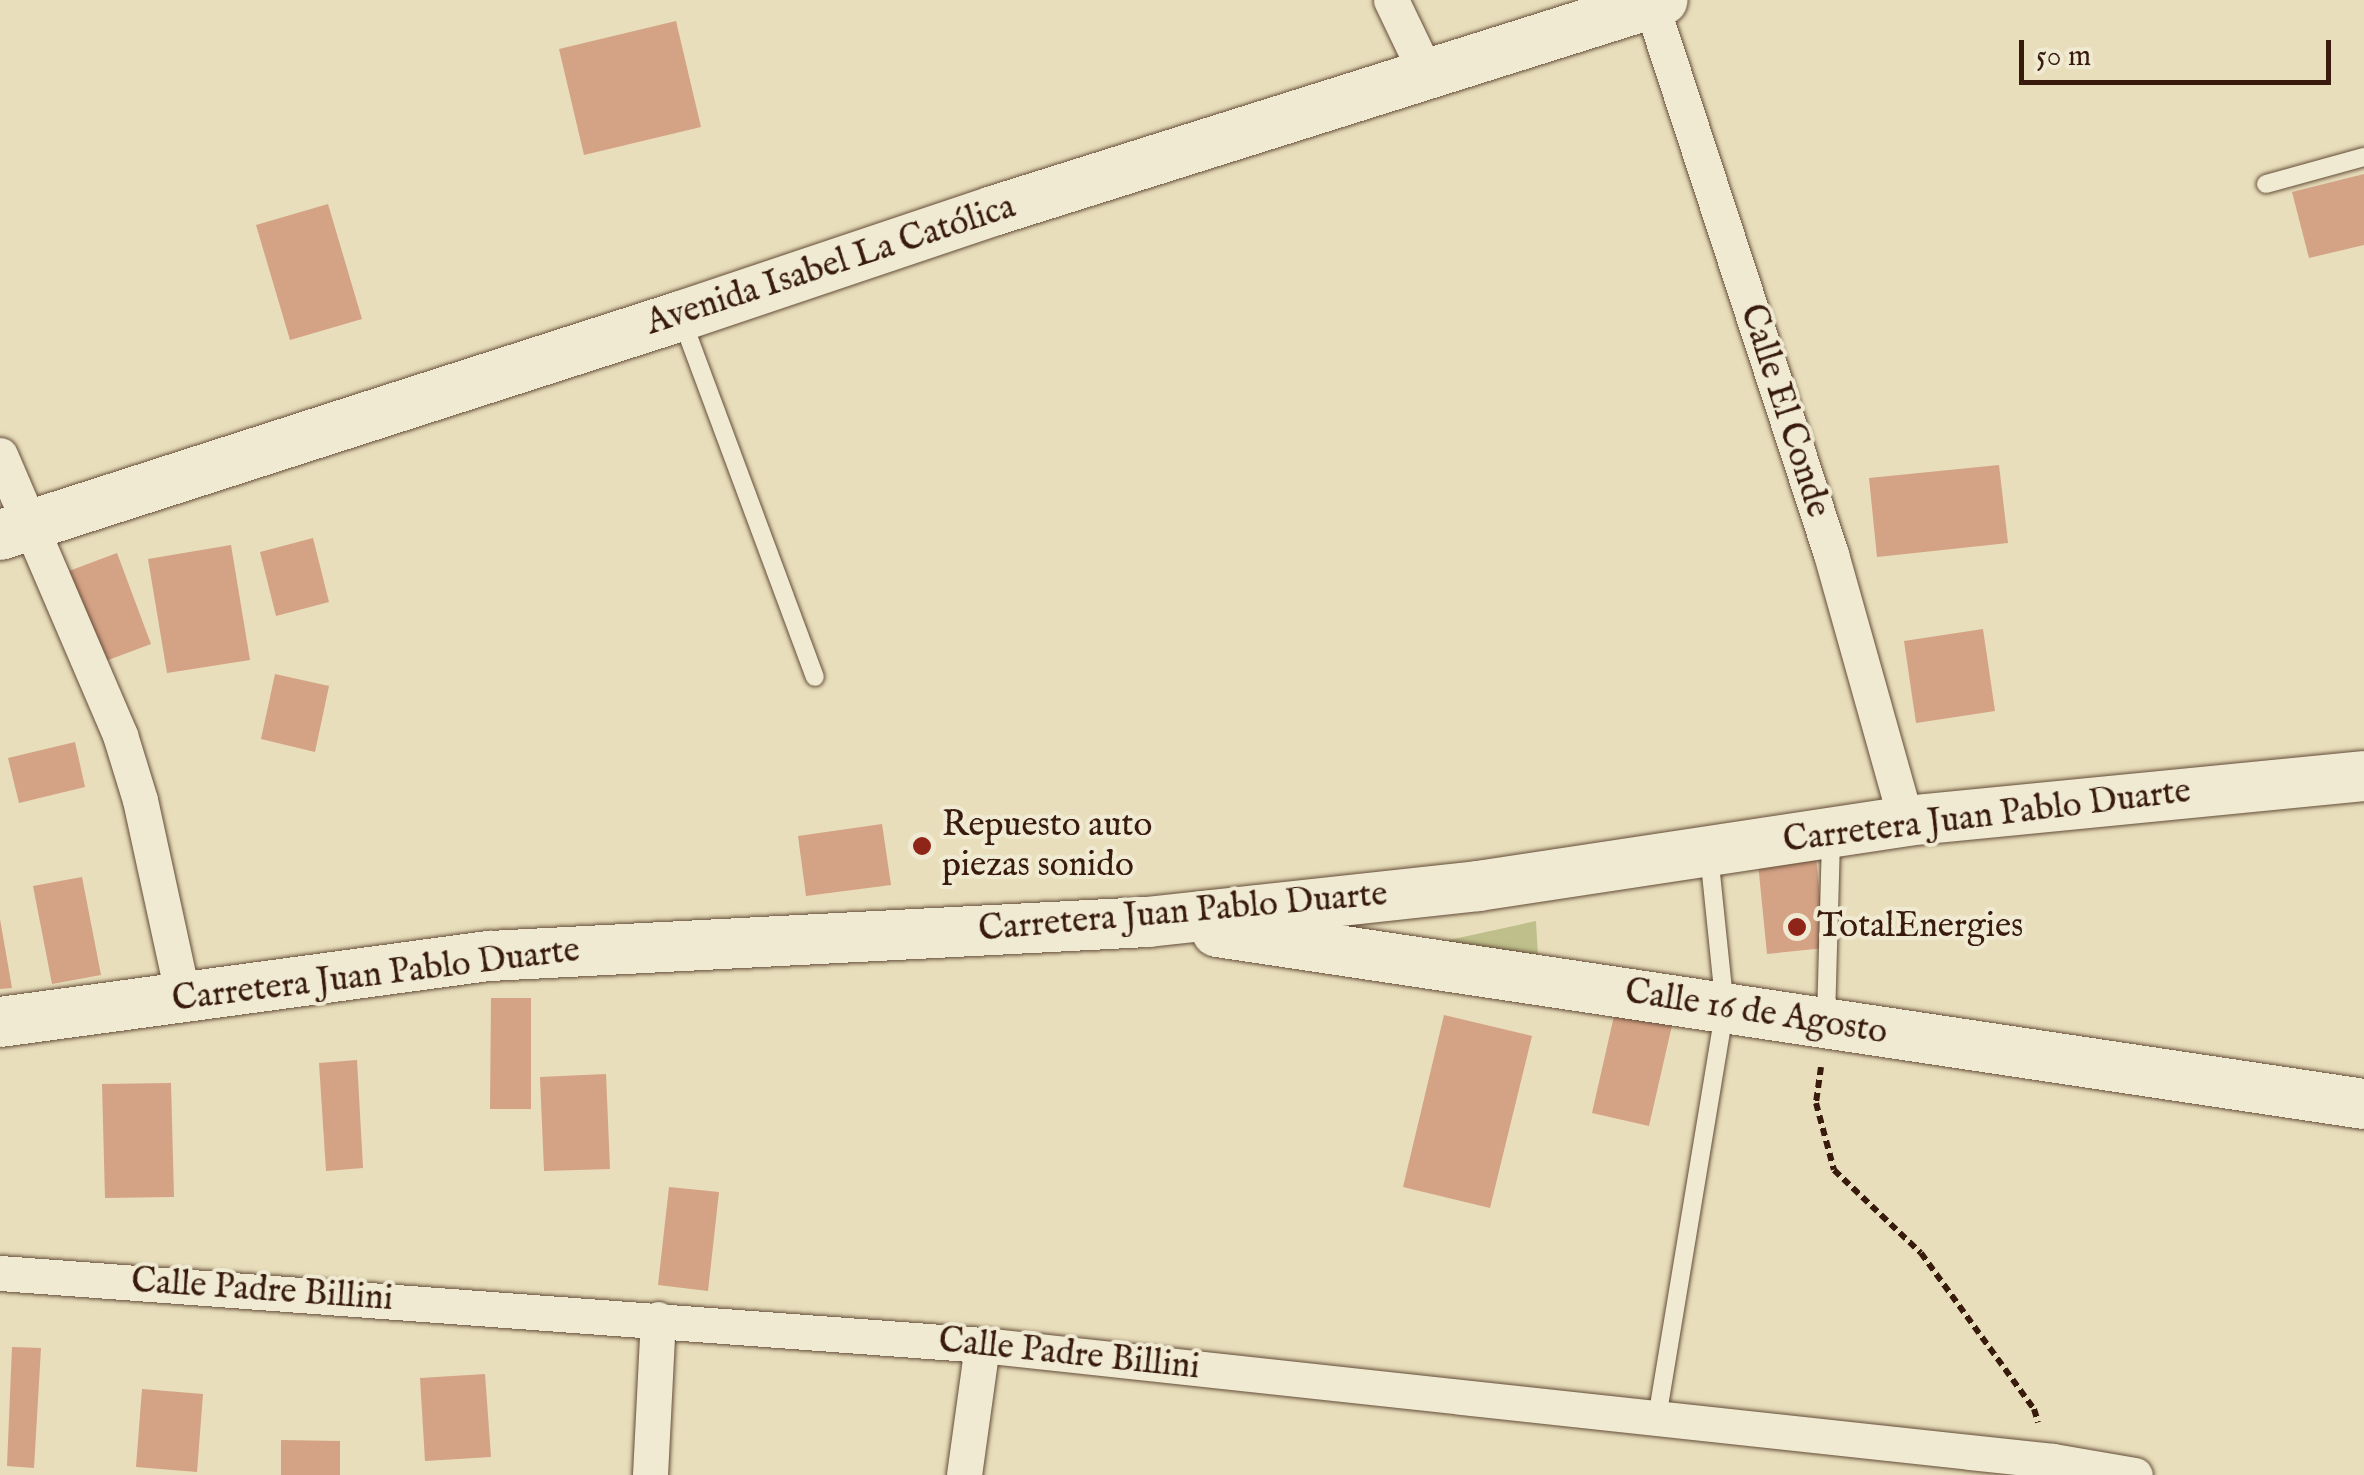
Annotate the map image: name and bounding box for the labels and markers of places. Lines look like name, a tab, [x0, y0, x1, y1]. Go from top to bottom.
place label: Repuesto auto piezas sonido	[942, 805, 1152, 887]
marker: Repuesto auto piezas sonido	[911, 835, 933, 857]
place label: TotalEnergies	[1817, 906, 2023, 948]
marker: TotalEnergies	[1786, 916, 1808, 938]

